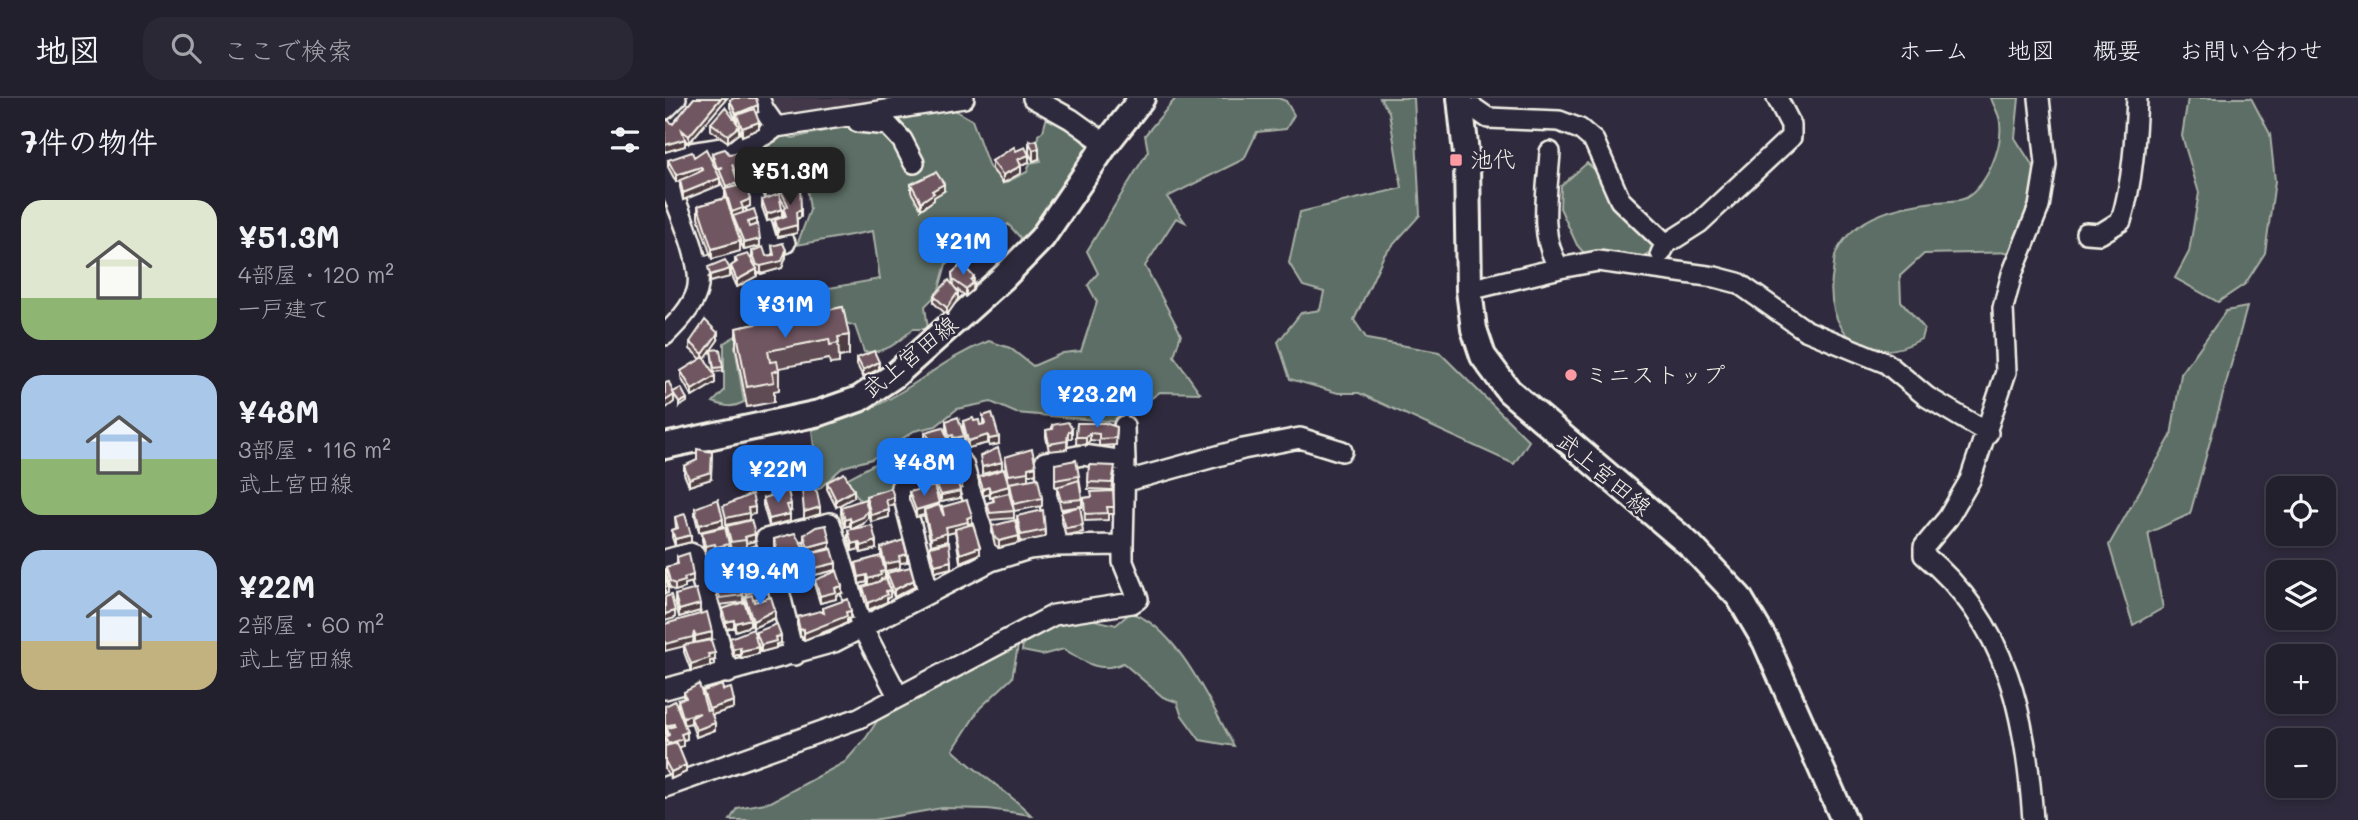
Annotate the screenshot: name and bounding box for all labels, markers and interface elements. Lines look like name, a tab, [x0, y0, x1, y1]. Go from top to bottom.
search box	[143, 17, 633, 80]
text: 地図	[35, 27, 101, 70]
icon: search	[167, 29, 205, 67]
text: ここで検索	[223, 33, 353, 67]
text: ホーム	[1898, 34, 1969, 65]
text: 地図	[2007, 34, 2055, 65]
text: 概要	[2093, 34, 2141, 65]
text: お問い合わせ	[2179, 34, 2323, 65]
text: 7件の物件	[21, 121, 158, 161]
icon: filters	[606, 121, 644, 159]
place label: 池代	[1470, 144, 1516, 174]
pin: ¥51.3M	[733, 148, 847, 207]
marker: 池代	[1448, 152, 1464, 168]
text: ¥51.3M	[751, 155, 829, 185]
text: ¥51.3M	[238, 216, 340, 256]
pin: ¥21M	[922, 218, 1004, 277]
text: ¥21M	[935, 225, 991, 255]
icon: home	[77, 228, 161, 312]
text: 4部屋 · 120 m²	[238, 259, 394, 289]
pin: ¥31M	[744, 280, 826, 340]
text: ¥31M	[756, 288, 814, 318]
text: 一戸建て	[238, 293, 330, 323]
street label: 武上宮田線	[855, 308, 963, 404]
place label: ミニストップ	[1585, 359, 1725, 389]
marker: ミニストップ	[1563, 367, 1579, 383]
pin: ¥23.2M	[1040, 370, 1154, 430]
text: ¥23.2M	[1057, 378, 1137, 408]
text: ¥48M	[238, 391, 320, 431]
icon: home	[77, 403, 161, 487]
street label: 武上宮田線	[1551, 425, 1658, 522]
text: 3部屋 · 116 m²	[238, 434, 391, 464]
pin: ¥48M	[883, 438, 965, 498]
pin: ¥22M	[737, 446, 819, 505]
text: ¥48M	[893, 446, 955, 476]
text: ¥22M	[748, 453, 808, 483]
text: 武上宮田線	[238, 468, 353, 498]
map controls	[2266, 476, 2336, 798]
button: locate	[2266, 476, 2336, 546]
pin: ¥19.4M	[703, 547, 817, 607]
text: ¥19.4M	[720, 555, 800, 585]
button: layers	[2266, 560, 2336, 630]
text: ¥22M	[238, 566, 315, 606]
icon: home	[77, 578, 161, 662]
text: 2部屋 · 60 m²	[238, 609, 384, 639]
text: 武上宮田線	[238, 643, 353, 673]
button: +	[2266, 644, 2336, 714]
button: −	[2266, 728, 2336, 798]

